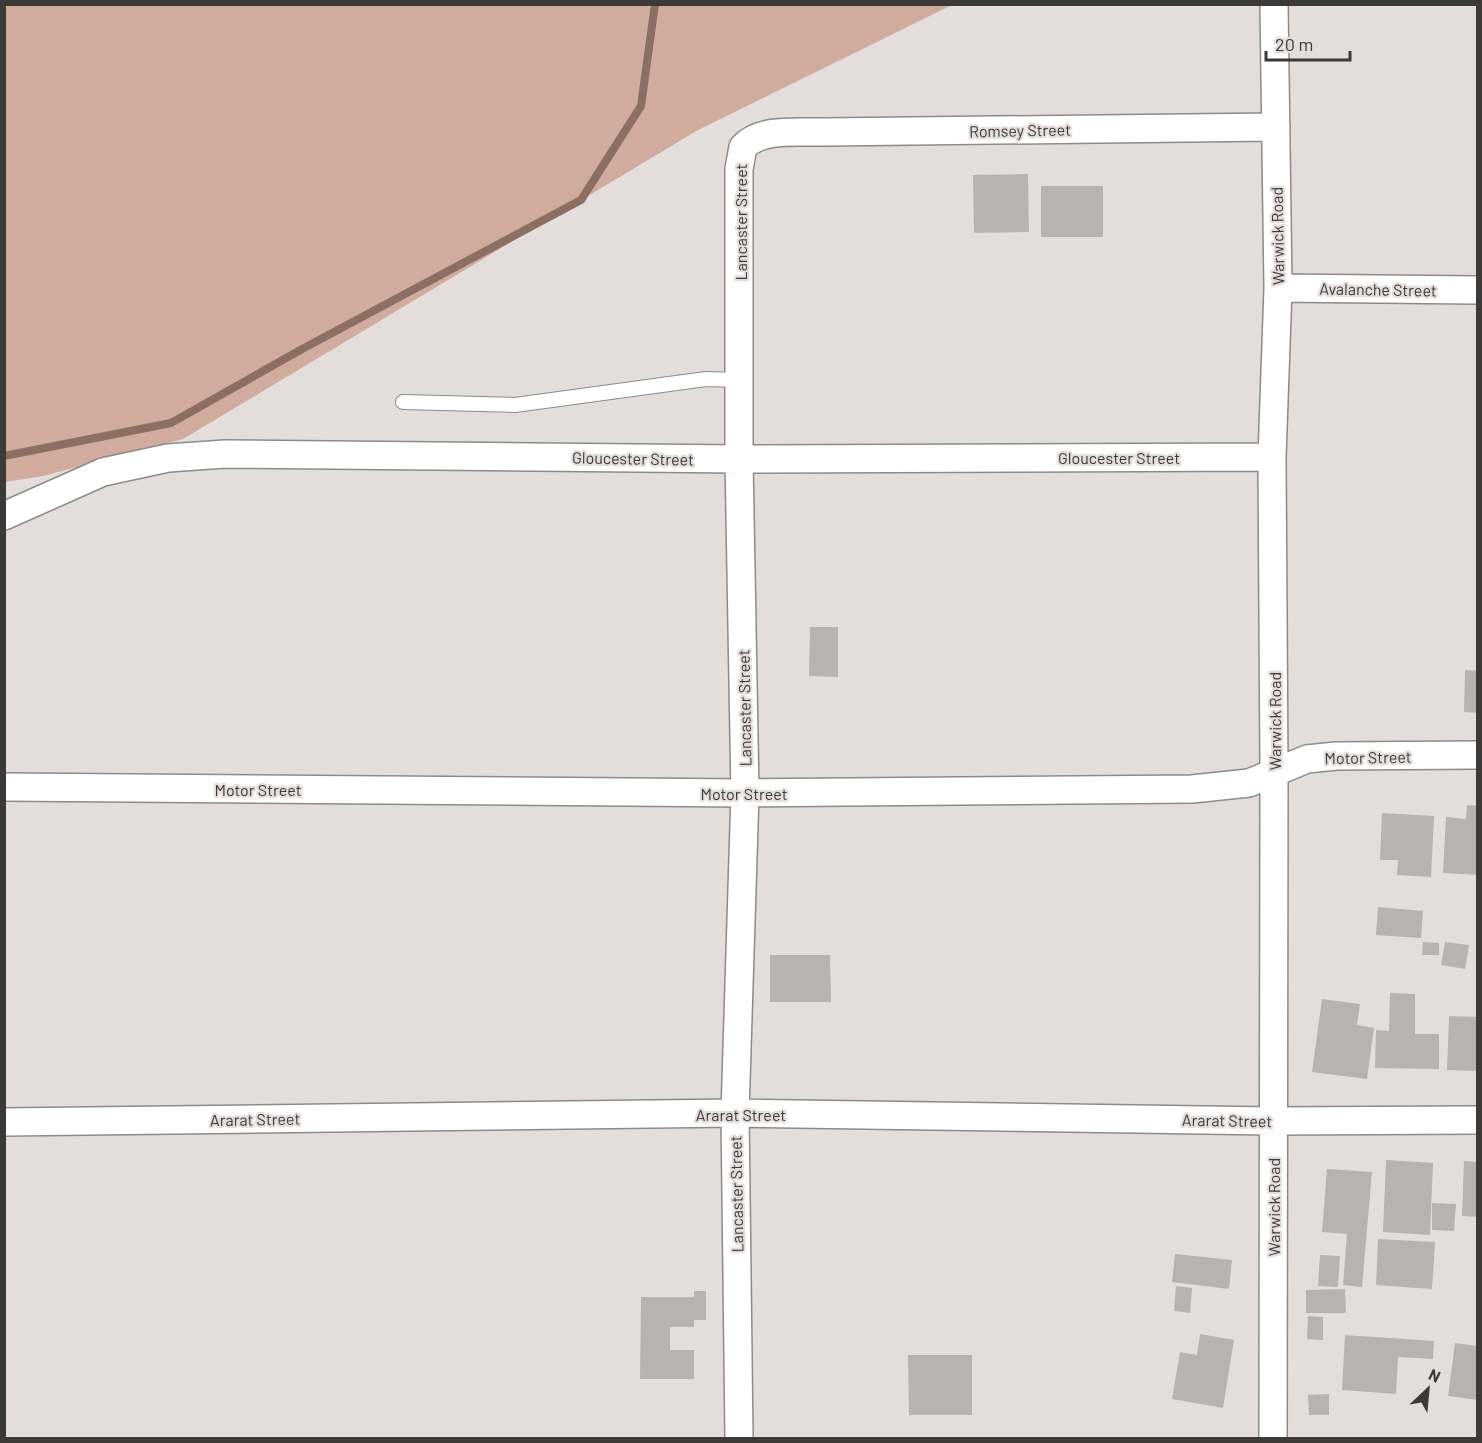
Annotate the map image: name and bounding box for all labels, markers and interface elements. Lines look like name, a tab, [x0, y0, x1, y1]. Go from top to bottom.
scale bar	[1266, 24, 1350, 62]
text: 20 m	[1275, 33, 1313, 55]
street label: Romsey Street	[969, 120, 1071, 140]
street label: Lancaster Street	[731, 164, 750, 280]
street label: Warwick Road	[1267, 187, 1287, 285]
street label: Avalanche Street	[1319, 278, 1437, 300]
street label: Gloucester Street	[572, 447, 694, 469]
street label: Gloucester Street	[1058, 448, 1180, 467]
street label: Lancaster Street	[733, 649, 755, 767]
street label: Warwick Road	[1265, 672, 1284, 770]
street label: Motor Street	[1324, 747, 1412, 767]
street label: Motor Street	[214, 780, 302, 799]
street label: Motor Street	[700, 784, 788, 803]
street label: Ararat Street	[696, 1105, 786, 1124]
street label: Ararat Street	[210, 1109, 300, 1129]
street label: Ararat Street	[1182, 1110, 1272, 1130]
street label: Lancaster Street	[725, 1135, 747, 1253]
street label: Warwick Road	[1264, 1158, 1283, 1256]
north arrow	[1398, 1359, 1458, 1419]
text: N	[1426, 1364, 1444, 1386]

